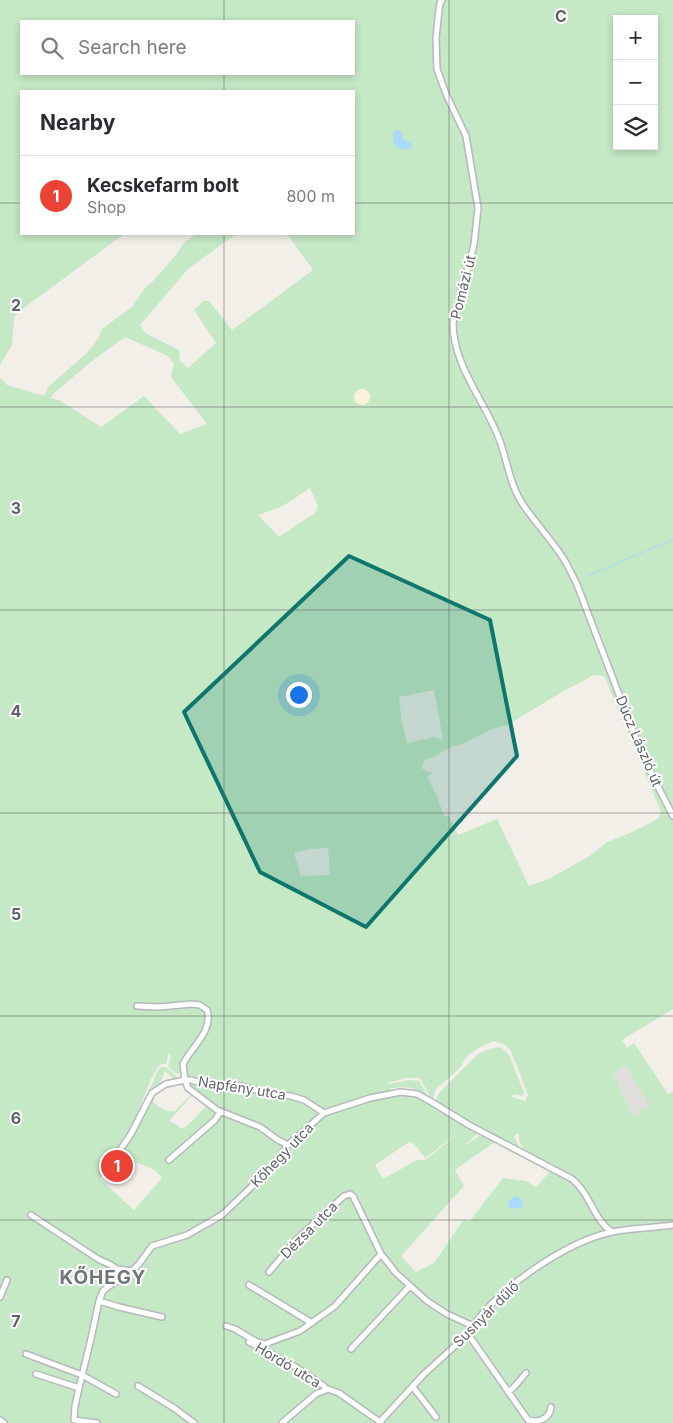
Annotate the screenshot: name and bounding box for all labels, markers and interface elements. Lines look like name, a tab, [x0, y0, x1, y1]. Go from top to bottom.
text: C	[555, 6, 567, 26]
map controls	[613, 15, 658, 150]
button: +	[613, 15, 658, 60]
search box	[20, 20, 355, 75]
icon: search	[38, 34, 66, 62]
text: Search here	[78, 36, 187, 59]
button: −	[613, 60, 658, 105]
button: layers	[613, 105, 658, 150]
text: Nearby	[40, 110, 115, 135]
text: Kecskefarm bolt	[87, 174, 239, 197]
text: 1	[53, 186, 59, 206]
text: 800 m	[286, 186, 335, 206]
text: Shop	[87, 197, 126, 217]
street label: Pomázi út	[446, 253, 479, 321]
text: 2	[11, 295, 21, 315]
text: 3	[11, 498, 21, 518]
your location	[286, 682, 312, 708]
street label: Dúcz László út	[613, 693, 666, 789]
text: 4	[11, 701, 22, 721]
text: 5	[11, 904, 21, 924]
street label: Napfény utca	[197, 1072, 287, 1103]
text: 6	[11, 1108, 21, 1128]
street label: Kőhegy utca	[247, 1119, 317, 1190]
pin: 1	[101, 1147, 133, 1185]
street label: Dézsa utca	[277, 1198, 341, 1262]
district label: KŐHEGY	[60, 1266, 146, 1289]
street label: Susnyár dűlő	[449, 1277, 522, 1350]
text: 7	[11, 1311, 21, 1331]
street label: Hordó utca	[252, 1338, 324, 1391]

